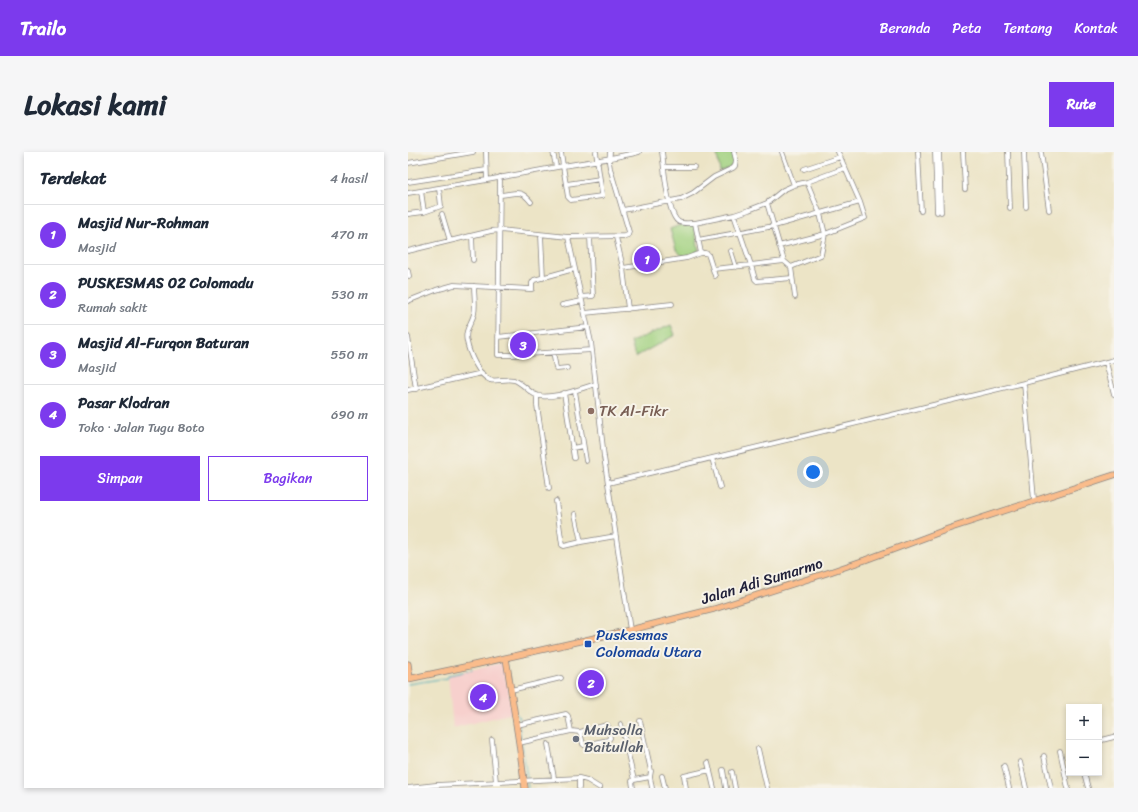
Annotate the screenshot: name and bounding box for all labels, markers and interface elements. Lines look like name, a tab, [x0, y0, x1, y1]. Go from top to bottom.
text: Trailo	[20, 12, 66, 45]
text: Beranda	[880, 16, 930, 41]
text: Peta	[952, 16, 981, 41]
text: Tentang	[1003, 16, 1052, 41]
text: Kontak	[1074, 16, 1118, 41]
text: Lokasi kami	[24, 80, 166, 129]
button: Rute	[1049, 82, 1114, 127]
text: Terdekat	[40, 163, 106, 193]
text: 4 hasil	[330, 167, 368, 190]
text: Masjid Nur-Rohman	[78, 210, 209, 236]
text: 1	[50, 223, 56, 246]
text: 470 m	[331, 223, 368, 246]
text: Masjid	[78, 236, 116, 259]
pin: 1	[634, 244, 660, 274]
text: PUSKESMAS 02 Colomadu	[78, 270, 254, 296]
text: 2	[49, 283, 57, 306]
text: 530 m	[331, 283, 368, 306]
text: Rumah sakit	[78, 296, 148, 319]
text: Masjid Al-Furqon Baturan	[78, 330, 249, 356]
pin: 3	[510, 330, 536, 360]
text: 3	[49, 343, 57, 366]
text: 550 m	[331, 343, 368, 366]
text: Masjid	[78, 356, 116, 379]
text: Pasar Klodran	[78, 390, 170, 416]
place label: TK Al-Fikr	[599, 398, 669, 424]
text: 4	[49, 403, 57, 426]
text: 690 m	[331, 403, 368, 426]
marker: TK Al-Fikr	[586, 406, 596, 416]
text: Toko · Jalan Tugu Boto	[78, 416, 204, 439]
button: Simpan	[40, 456, 200, 501]
button: Bagikan	[208, 456, 368, 501]
your location	[803, 462, 823, 482]
street label: Jalan Adi Sumarmo	[697, 550, 826, 612]
place label: Puskesmas Colomadu Utara	[596, 622, 702, 665]
marker: Puskesmas Colomadu Utara	[583, 639, 593, 649]
pin: 2	[578, 668, 604, 698]
pin: 4	[470, 682, 496, 712]
map controls	[1066, 704, 1102, 776]
button: +	[1066, 704, 1102, 740]
place label: Muhsolla Baitullah	[584, 717, 644, 760]
marker: Muhsolla Baitullah	[571, 734, 581, 744]
button: −	[1066, 740, 1102, 776]

